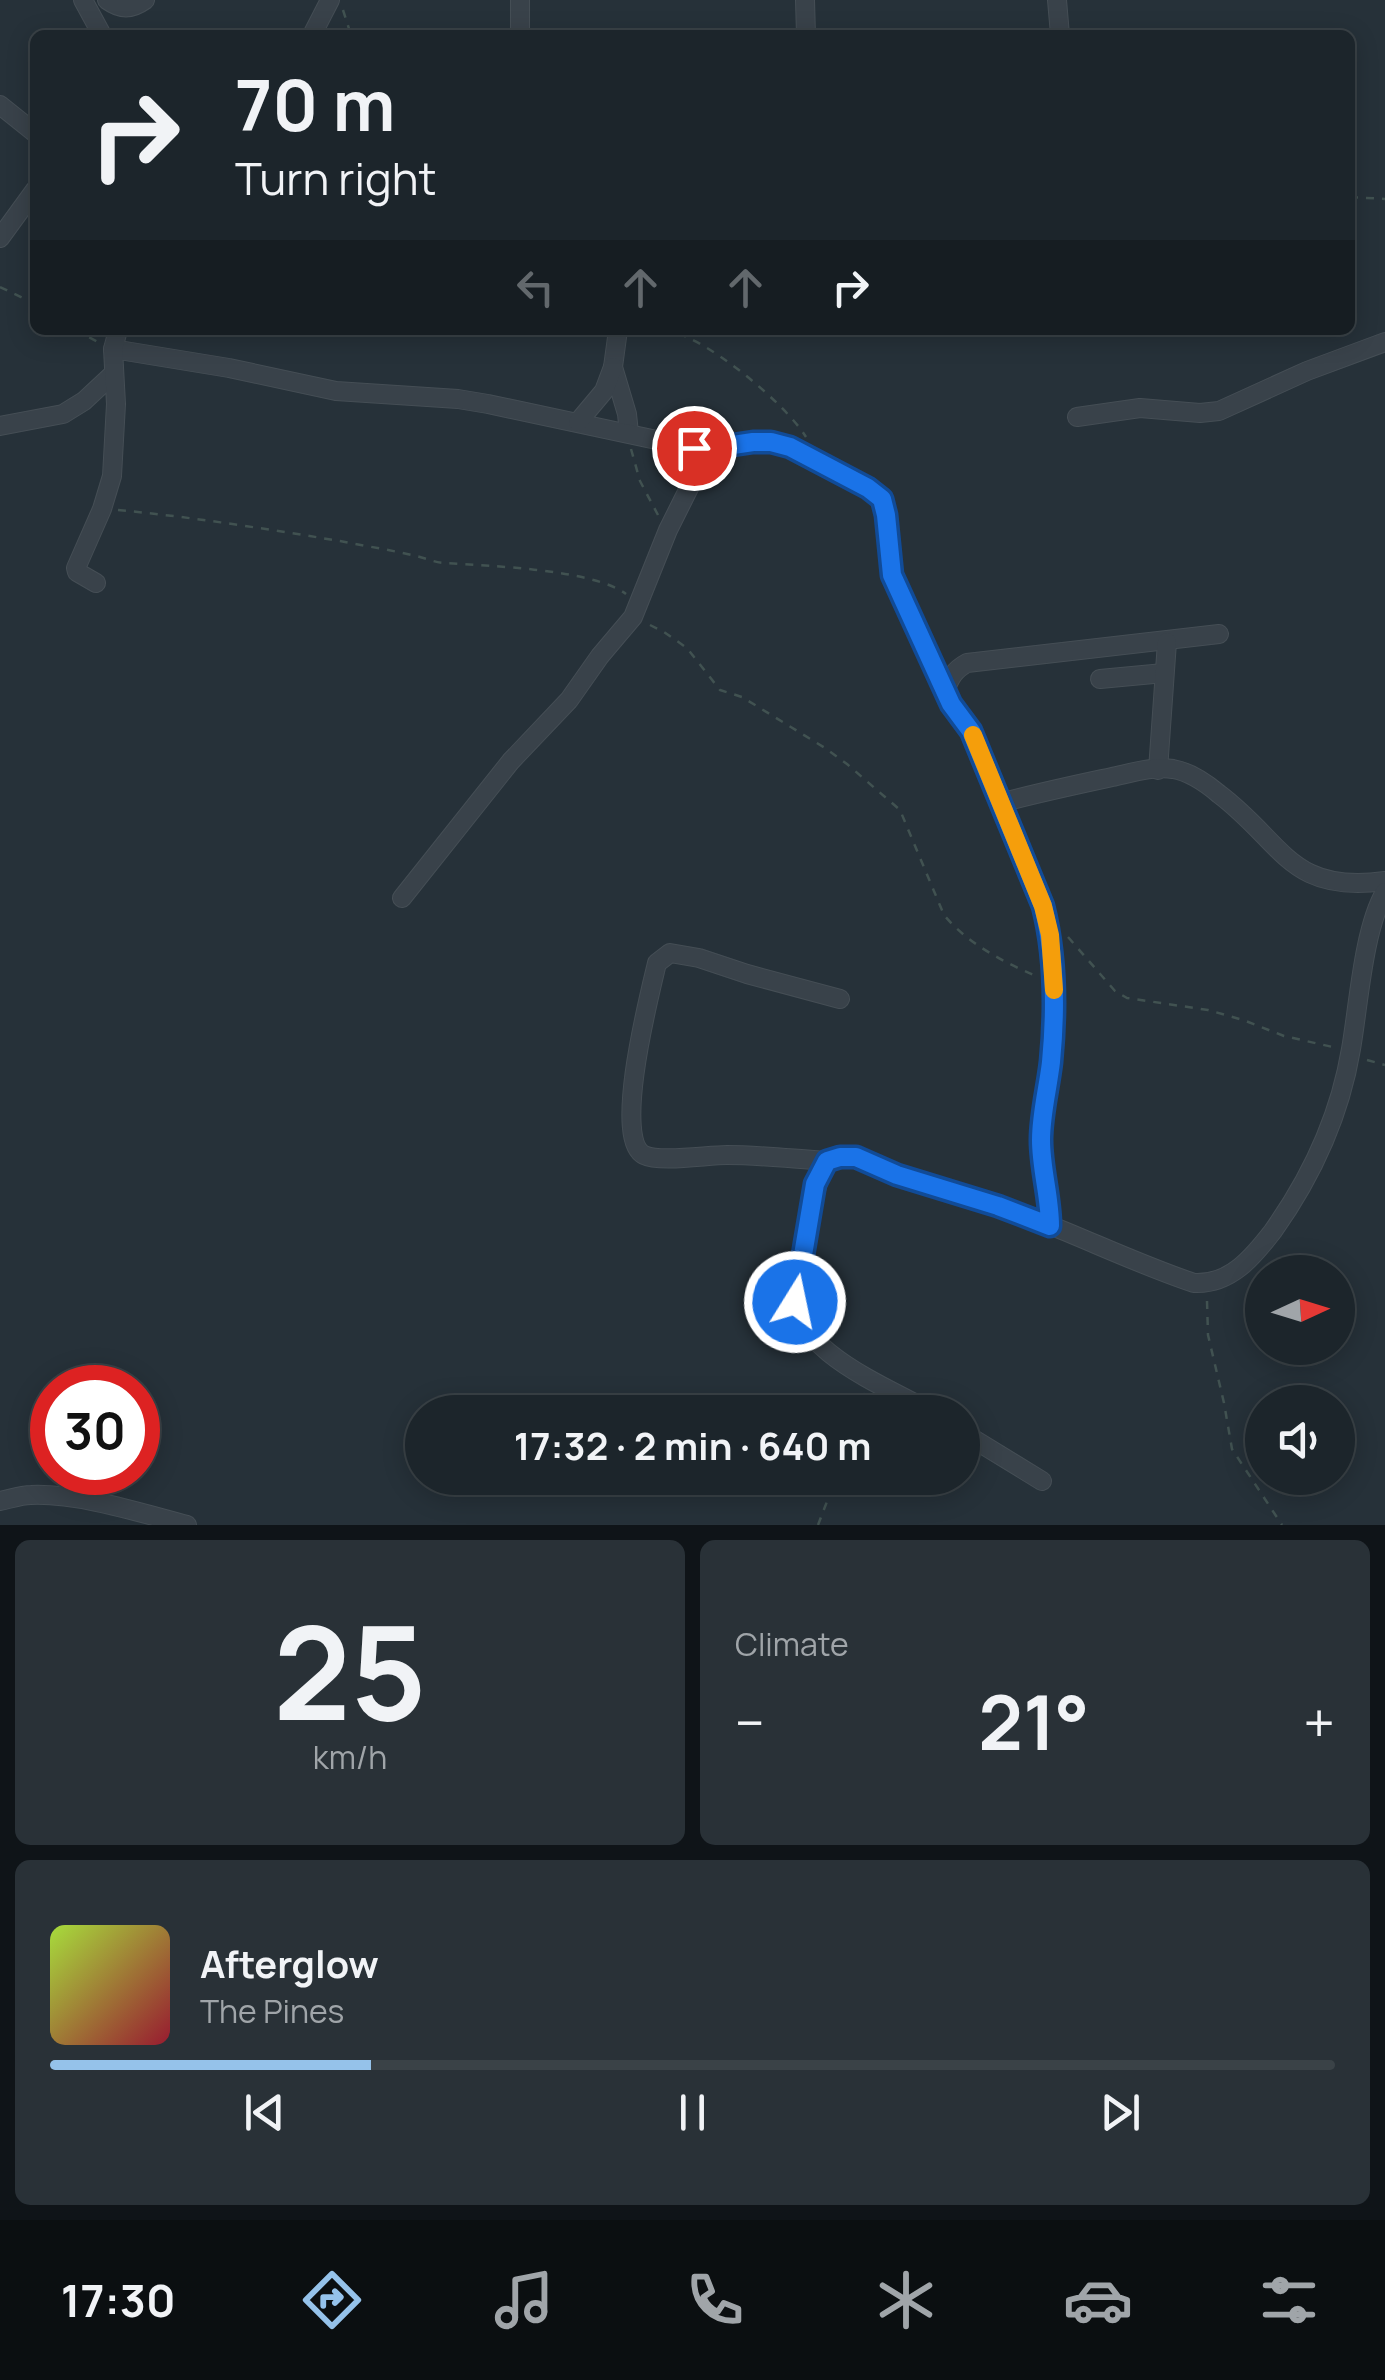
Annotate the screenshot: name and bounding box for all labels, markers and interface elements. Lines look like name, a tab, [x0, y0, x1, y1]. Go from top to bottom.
text: 70 m	[235, 56, 395, 152]
icon: right	[70, 70, 200, 200]
text: Turn right	[235, 147, 436, 209]
icon: left	[508, 260, 563, 315]
icon: ahead	[613, 260, 668, 315]
icon: ahead	[718, 260, 773, 315]
icon: right	[823, 260, 878, 315]
pin	[652, 406, 737, 491]
icon: arrive	[667, 421, 722, 476]
position arrow	[743, 1250, 847, 1354]
north arrow	[1245, 1255, 1355, 1365]
map controls	[1245, 1255, 1355, 1495]
speed limit sign: 30	[30, 1365, 160, 1495]
button: sound	[1245, 1385, 1355, 1495]
text: 17:32 · 2 min · 640 m	[514, 1419, 871, 1471]
text: 25	[273, 1581, 427, 1759]
text: Climate	[735, 1622, 849, 1666]
text: 21°	[978, 1670, 1090, 1773]
text: −	[735, 1684, 765, 1760]
text: +	[1303, 1684, 1335, 1760]
text: km/h	[313, 1735, 387, 1779]
text: Afterglow	[200, 1937, 379, 1989]
text: The Pines	[200, 1989, 344, 2033]
icon: previous	[237, 2085, 292, 2140]
icon: pause	[665, 2085, 720, 2140]
icon: next	[1093, 2085, 1148, 2140]
icon: directions	[297, 2265, 367, 2335]
icon: music	[489, 2265, 559, 2335]
icon: phone	[680, 2265, 750, 2335]
icon: climate	[871, 2265, 941, 2335]
icon: car	[1063, 2265, 1133, 2335]
icon: filters	[1254, 2265, 1324, 2335]
text: 17:30	[61, 2269, 176, 2331]

